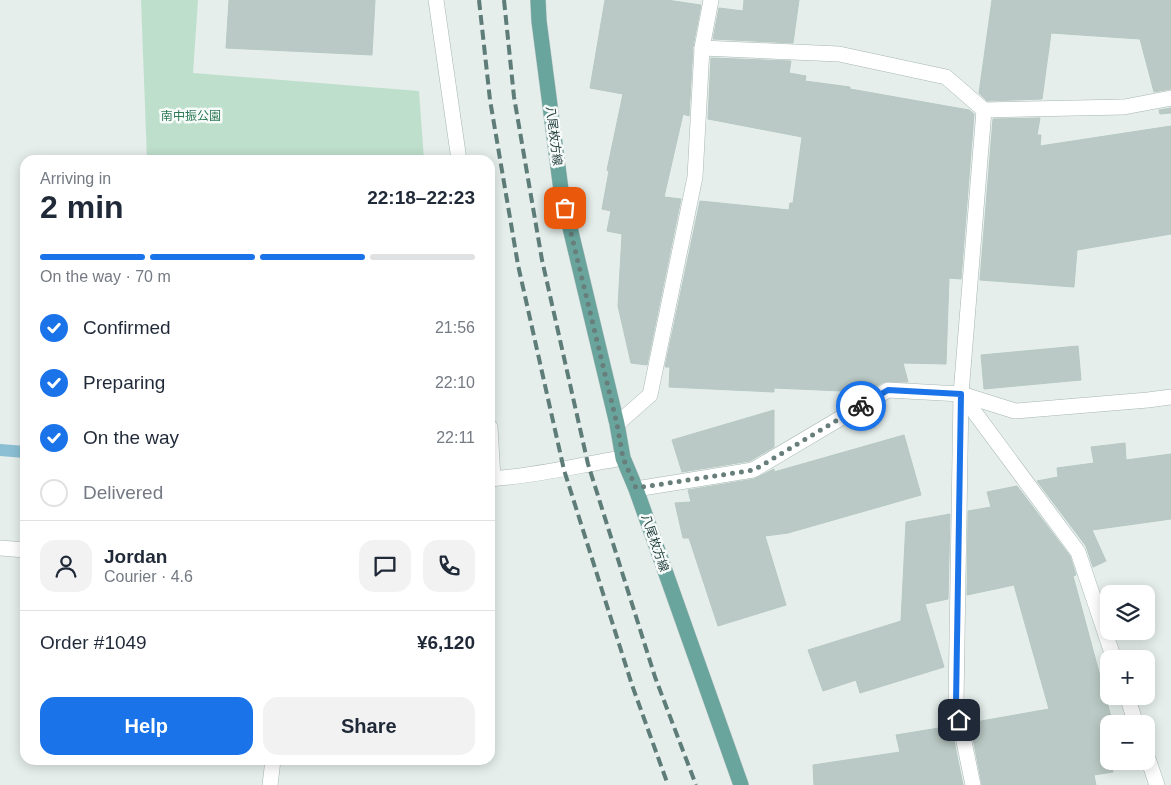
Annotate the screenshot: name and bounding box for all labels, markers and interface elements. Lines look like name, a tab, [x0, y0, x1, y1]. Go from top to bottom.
street label: 八尾枚方線	[543, 105, 565, 167]
park label: 南中振公園	[161, 109, 221, 123]
text: Arriving in	[40, 170, 111, 187]
text: 22:18–22:23	[367, 187, 475, 208]
pin	[544, 187, 586, 229]
text: 2 min	[40, 189, 124, 225]
icon: bag	[551, 194, 579, 222]
text: On the way · 70 m	[40, 268, 171, 285]
icon: check	[40, 314, 68, 342]
text: Confirmed	[83, 317, 171, 338]
text: 21:56	[435, 319, 475, 336]
icon: check	[40, 369, 68, 397]
text: Preparing	[83, 372, 165, 393]
text: 22:10	[435, 374, 475, 391]
courier	[836, 381, 886, 431]
icon: bike	[847, 392, 875, 420]
icon: check	[40, 424, 68, 452]
text: On the way	[83, 427, 179, 448]
text: 22:11	[436, 429, 475, 446]
text: Delivered	[83, 482, 163, 503]
street label: 八尾枚方線	[639, 512, 671, 574]
button: person	[40, 540, 92, 592]
button: chat	[359, 540, 411, 592]
button: phone	[423, 540, 475, 592]
text: Jordan	[104, 546, 167, 567]
text: Courier · 4.6	[104, 568, 193, 585]
map controls	[1100, 585, 1155, 770]
button: layers	[1100, 585, 1155, 640]
text: Order #1049	[40, 632, 147, 653]
text: ¥6,120	[417, 632, 475, 653]
button: +	[1100, 650, 1155, 705]
button: Help	[40, 697, 253, 755]
button: Share	[263, 697, 475, 755]
pin	[938, 699, 980, 741]
icon: home	[945, 706, 973, 734]
button: −	[1100, 715, 1155, 770]

